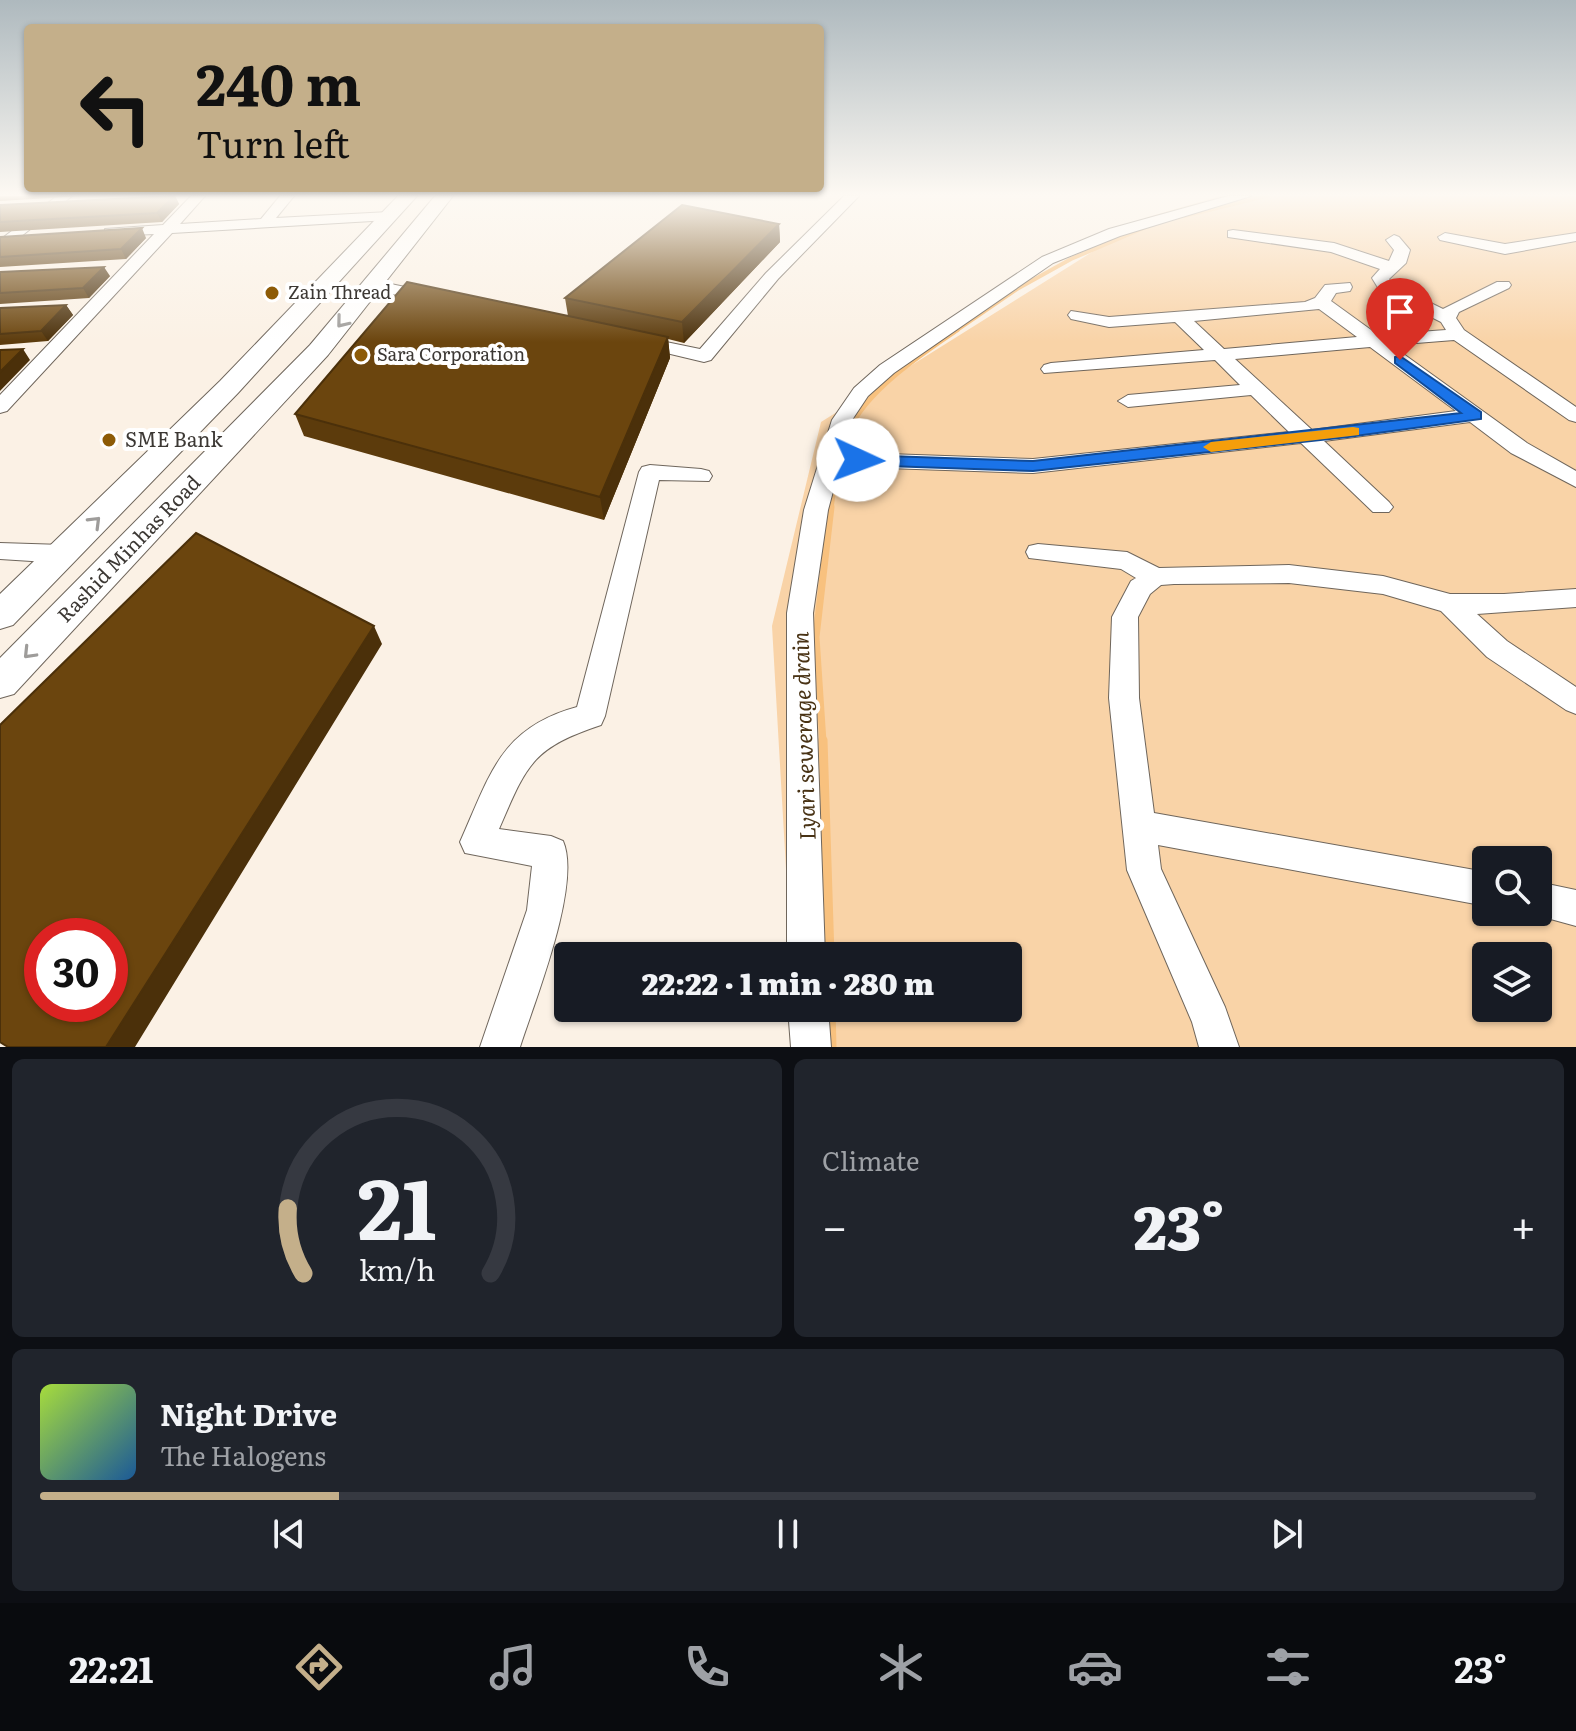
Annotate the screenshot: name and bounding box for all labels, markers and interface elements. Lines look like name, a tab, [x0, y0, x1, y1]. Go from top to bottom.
text: 240 m	[196, 40, 361, 123]
icon: left	[64, 56, 168, 160]
text: Turn left	[196, 116, 350, 169]
place label: Zain Thread	[288, 278, 391, 305]
pin	[1366, 278, 1434, 360]
marker: Zain Thread	[263, 284, 281, 302]
icon: arrive	[1378, 290, 1422, 334]
one-way arrow	[337, 313, 352, 327]
place label: Sara Corporation	[377, 340, 525, 367]
marker: Sara Corporation	[352, 346, 370, 364]
position arrow	[816, 418, 900, 502]
place label: SME Bank	[125, 423, 224, 453]
marker: SME Bank	[100, 431, 118, 449]
street label: Rashid Minhas Road	[49, 467, 206, 628]
one-way arrow	[86, 517, 100, 531]
water label: Lyari sewerage drain	[782, 631, 823, 841]
one-way arrow	[24, 644, 38, 658]
map controls	[1472, 846, 1552, 1022]
button: search	[1472, 846, 1552, 926]
speed limit sign: 30	[24, 918, 128, 1022]
button: layers	[1472, 942, 1552, 1022]
text: 22:22 · 1 min · 280 m	[642, 960, 934, 1004]
text: Climate	[822, 1140, 920, 1179]
text: 21	[357, 1142, 437, 1266]
text: 23°	[1133, 1179, 1225, 1268]
text: −	[822, 1191, 848, 1257]
text: +	[1510, 1191, 1536, 1257]
text: km/h	[359, 1247, 435, 1290]
text: Night Drive	[160, 1391, 337, 1435]
text: The Halogens	[160, 1435, 326, 1474]
icon: previous	[267, 1512, 311, 1556]
icon: pause	[766, 1512, 810, 1556]
icon: next	[1265, 1512, 1309, 1556]
icon: directions	[291, 1639, 347, 1695]
icon: music	[485, 1639, 541, 1695]
icon: phone	[679, 1639, 735, 1695]
icon: climate	[873, 1639, 929, 1695]
icon: car	[1067, 1639, 1123, 1695]
icon: filters	[1260, 1639, 1316, 1695]
text: 22:21	[69, 1641, 153, 1694]
text: 23°	[1454, 1641, 1507, 1694]

